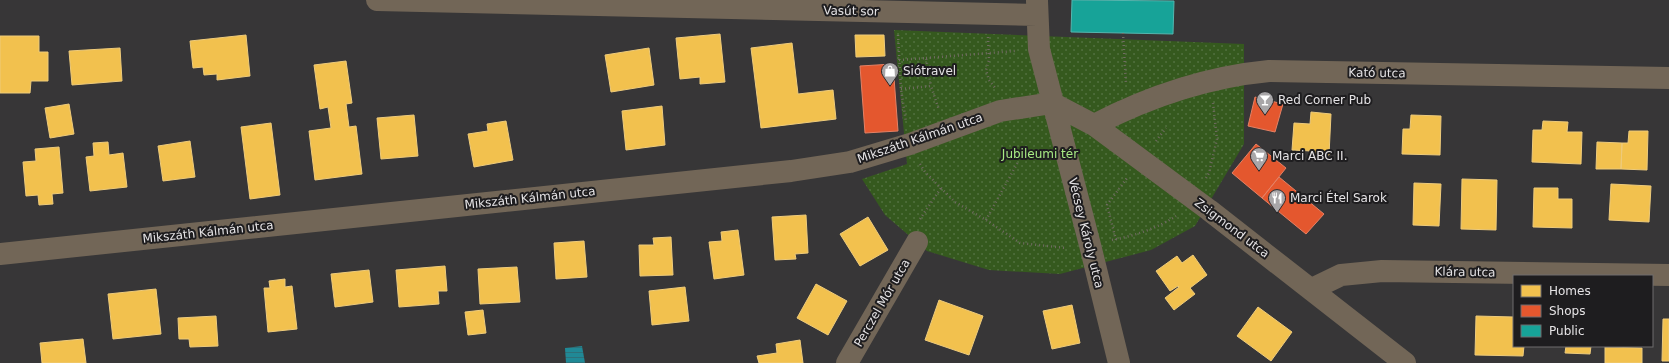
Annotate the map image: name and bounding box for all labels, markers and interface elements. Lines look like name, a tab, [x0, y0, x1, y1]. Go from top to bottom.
street label: Vasút sor	[823, 4, 879, 18]
shop icon: Siótravel	[880, 61, 900, 86]
place label: Siótravel	[903, 64, 956, 78]
street label: Kató utca	[1348, 66, 1406, 80]
bar icon: Red Corner Pub	[1255, 90, 1275, 115]
place label: Red Corner Pub	[1278, 93, 1371, 107]
street label: Mikszáth Kálmán utca	[855, 110, 985, 166]
supermarket icon: Marci ABC II.	[1249, 146, 1269, 171]
park label: Jubileumi tér	[1001, 147, 1078, 161]
place label: Marci ABC II.	[1272, 149, 1347, 163]
street label: Vécsey Károly utca	[1065, 176, 1107, 290]
street label: Mikszáth Kálmán utca	[464, 184, 596, 212]
restaurant icon: Marci Étel Sarok	[1267, 188, 1287, 213]
place label: Marci Étel Sarok	[1290, 190, 1387, 205]
street label: Zsigmond utca	[1192, 195, 1272, 261]
street label: Mikszáth Kálmán utca	[142, 218, 274, 246]
street label: Perczel Mór utca	[851, 257, 913, 349]
street label: Klára utca	[1434, 264, 1496, 280]
legend	[1513, 275, 1653, 347]
text: Homes	[1549, 284, 1591, 298]
text: Shops	[1549, 304, 1585, 318]
text: Public	[1549, 324, 1585, 338]

